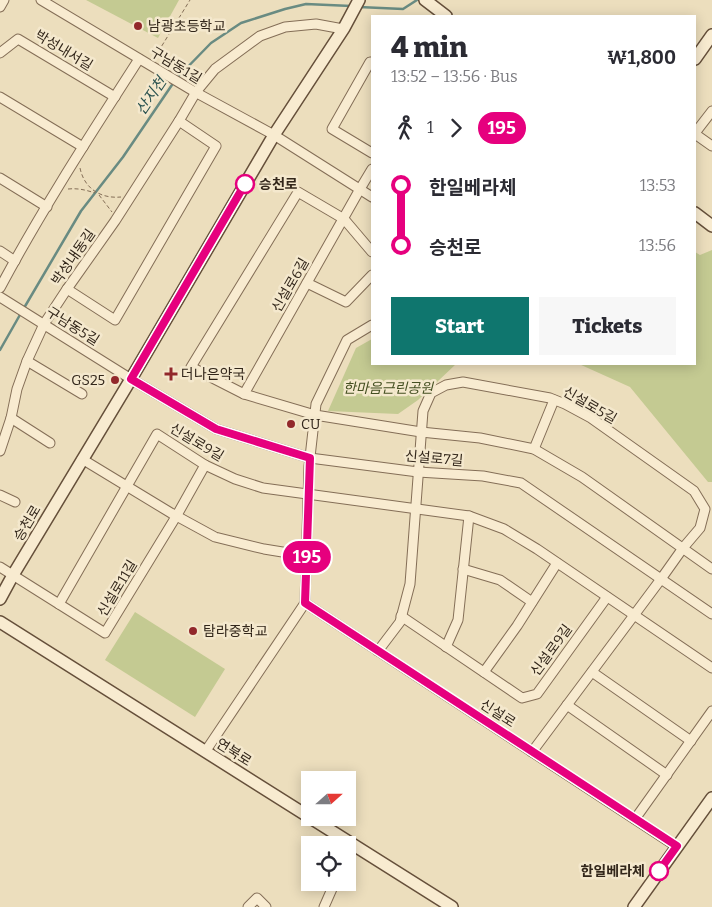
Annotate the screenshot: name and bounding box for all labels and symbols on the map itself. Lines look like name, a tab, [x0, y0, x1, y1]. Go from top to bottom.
place label: 남광초등학교	[148, 18, 225, 35]
marker: 남광초등학교	[132, 20, 144, 32]
street label: 박성내서길	[32, 27, 96, 74]
street label: 구남동1길	[147, 43, 205, 87]
water label: 산지천	[132, 72, 171, 118]
marker: 승천로	[235, 174, 255, 194]
place label: 승천로	[259, 176, 298, 193]
street label: 박성내동길	[48, 226, 99, 289]
street label: 신설로6길	[268, 255, 313, 315]
street label: 구남동5길	[43, 304, 102, 349]
place label: 더나은약국	[181, 366, 246, 383]
marker: 더나은약국	[165, 368, 177, 380]
place label: GS25	[71, 372, 105, 389]
marker: GS25	[109, 374, 121, 386]
park label: 한마음근린공원	[343, 380, 434, 397]
street label: 신설로5길	[560, 383, 620, 428]
place label: CU	[301, 416, 321, 433]
marker: CU	[285, 418, 297, 430]
street label: 신설로9길	[167, 420, 227, 465]
street label: 신설로7길	[404, 447, 464, 470]
street label: 승천로	[10, 502, 45, 544]
line badge: 195	[278, 541, 336, 573]
street label: 신설로11길	[94, 557, 141, 620]
street label: 신설로9길	[527, 621, 576, 679]
place label: 탐라중학교	[203, 623, 268, 640]
marker: 탐라중학교	[187, 625, 199, 637]
street label: 신설로	[477, 696, 519, 731]
street label: 연북로	[213, 735, 255, 770]
north arrow	[301, 771, 356, 826]
marker: 한일베라체	[649, 861, 669, 881]
place label: 한일베라체	[581, 863, 645, 880]

